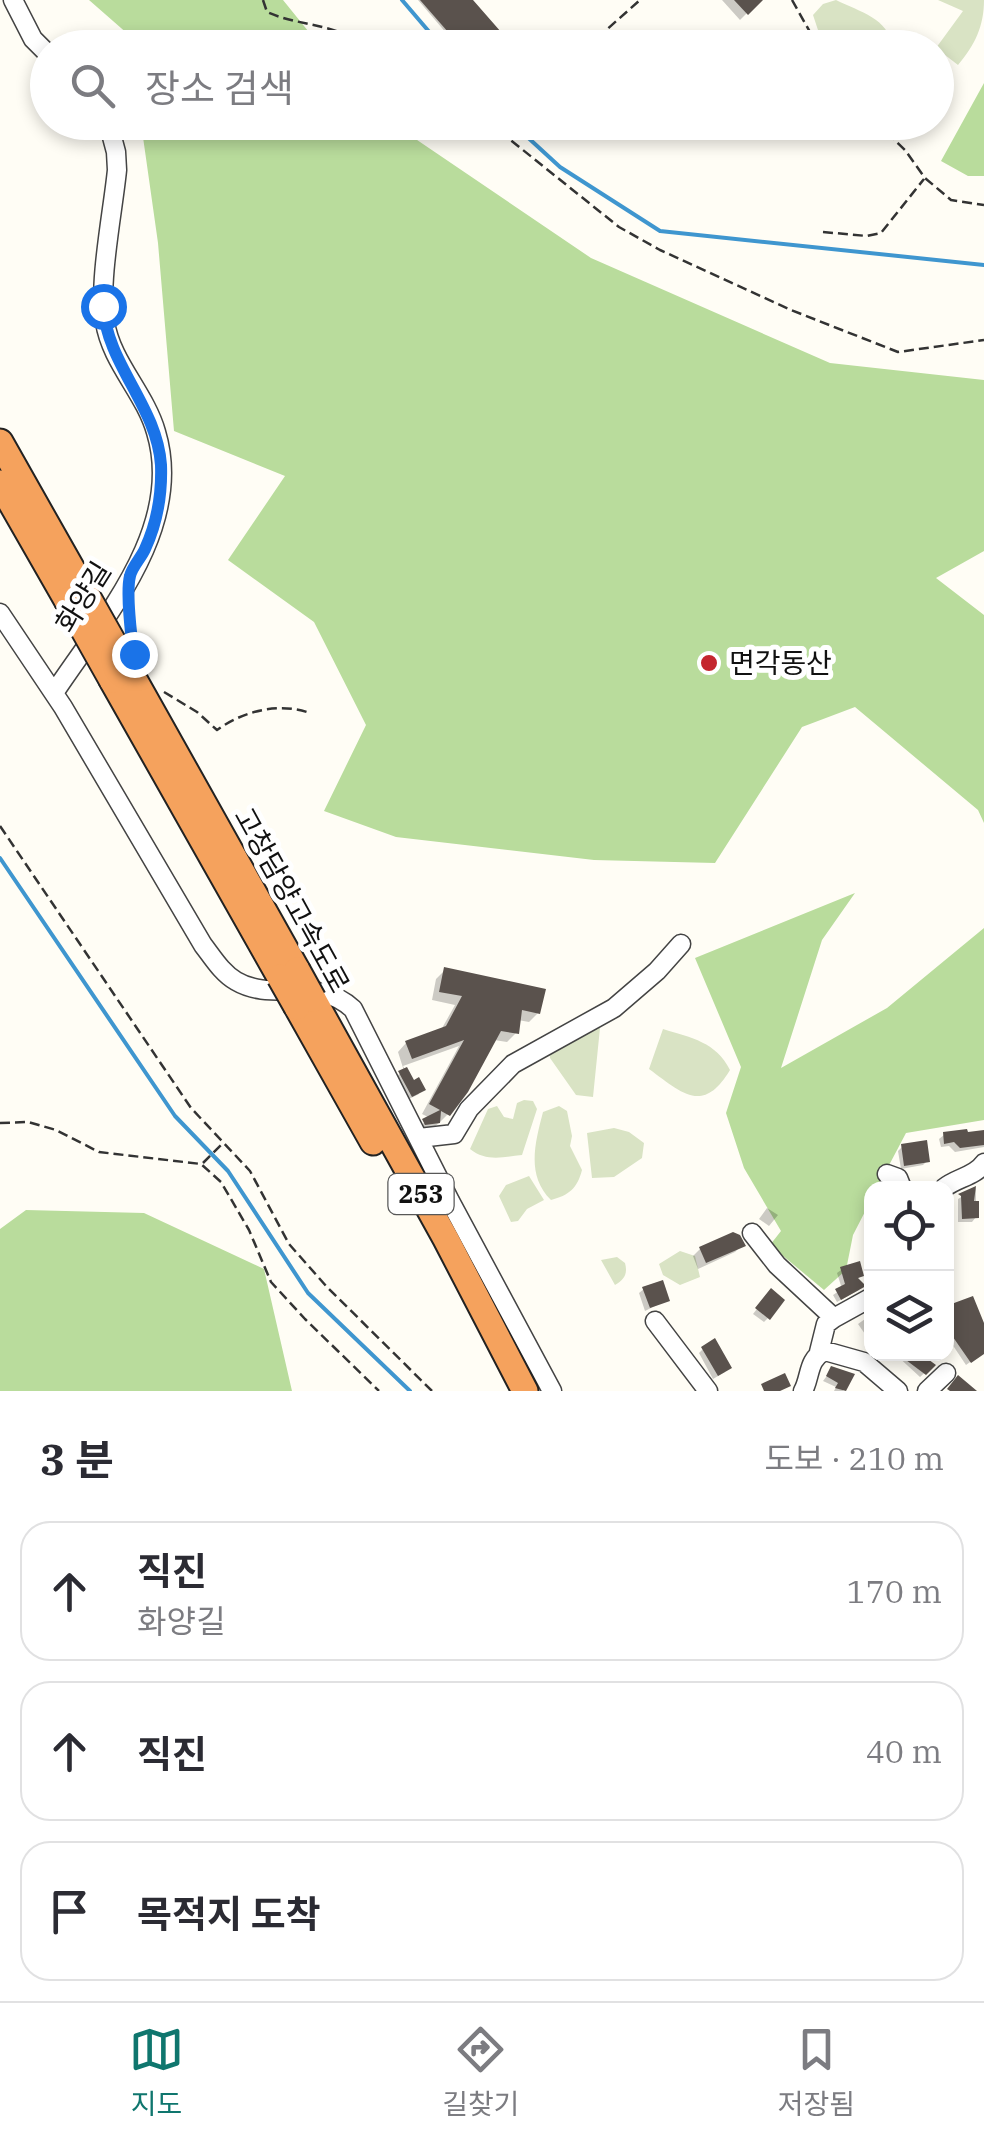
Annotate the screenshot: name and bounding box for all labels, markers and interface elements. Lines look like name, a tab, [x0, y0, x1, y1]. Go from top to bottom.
search box	[30, 30, 954, 140]
icon: search	[65, 58, 120, 113]
text: 장소 검색	[145, 63, 294, 112]
route start	[81, 284, 127, 330]
street label: 화양길	[46, 554, 119, 639]
route end	[112, 632, 158, 678]
place label: 면각동산	[729, 644, 832, 681]
marker: 면각동산	[698, 652, 720, 674]
street label: 고창담양고속도로	[226, 801, 359, 999]
road number: 253	[388, 1174, 454, 1214]
map controls	[864, 1181, 954, 1361]
button: locate	[864, 1181, 954, 1271]
button: layers	[864, 1271, 954, 1361]
text: 3 분	[40, 1432, 114, 1487]
text: 도보 · 210 m	[764, 1437, 944, 1479]
text: 직진	[137, 1546, 207, 1595]
icon: ahead	[42, 1564, 97, 1619]
text: 170 m	[846, 1570, 942, 1612]
text: 화양길	[137, 1600, 225, 1642]
icon: ahead	[42, 1724, 97, 1779]
text: 직진	[137, 1729, 207, 1778]
text: 40 m	[866, 1730, 942, 1772]
icon: arrive	[42, 1884, 97, 1939]
text: 목적지 도착	[137, 1889, 321, 1938]
tab: 지도	[129, 2022, 184, 2122]
tab: 길찾기	[442, 2022, 519, 2122]
tab: 저장됨	[778, 2022, 855, 2122]

